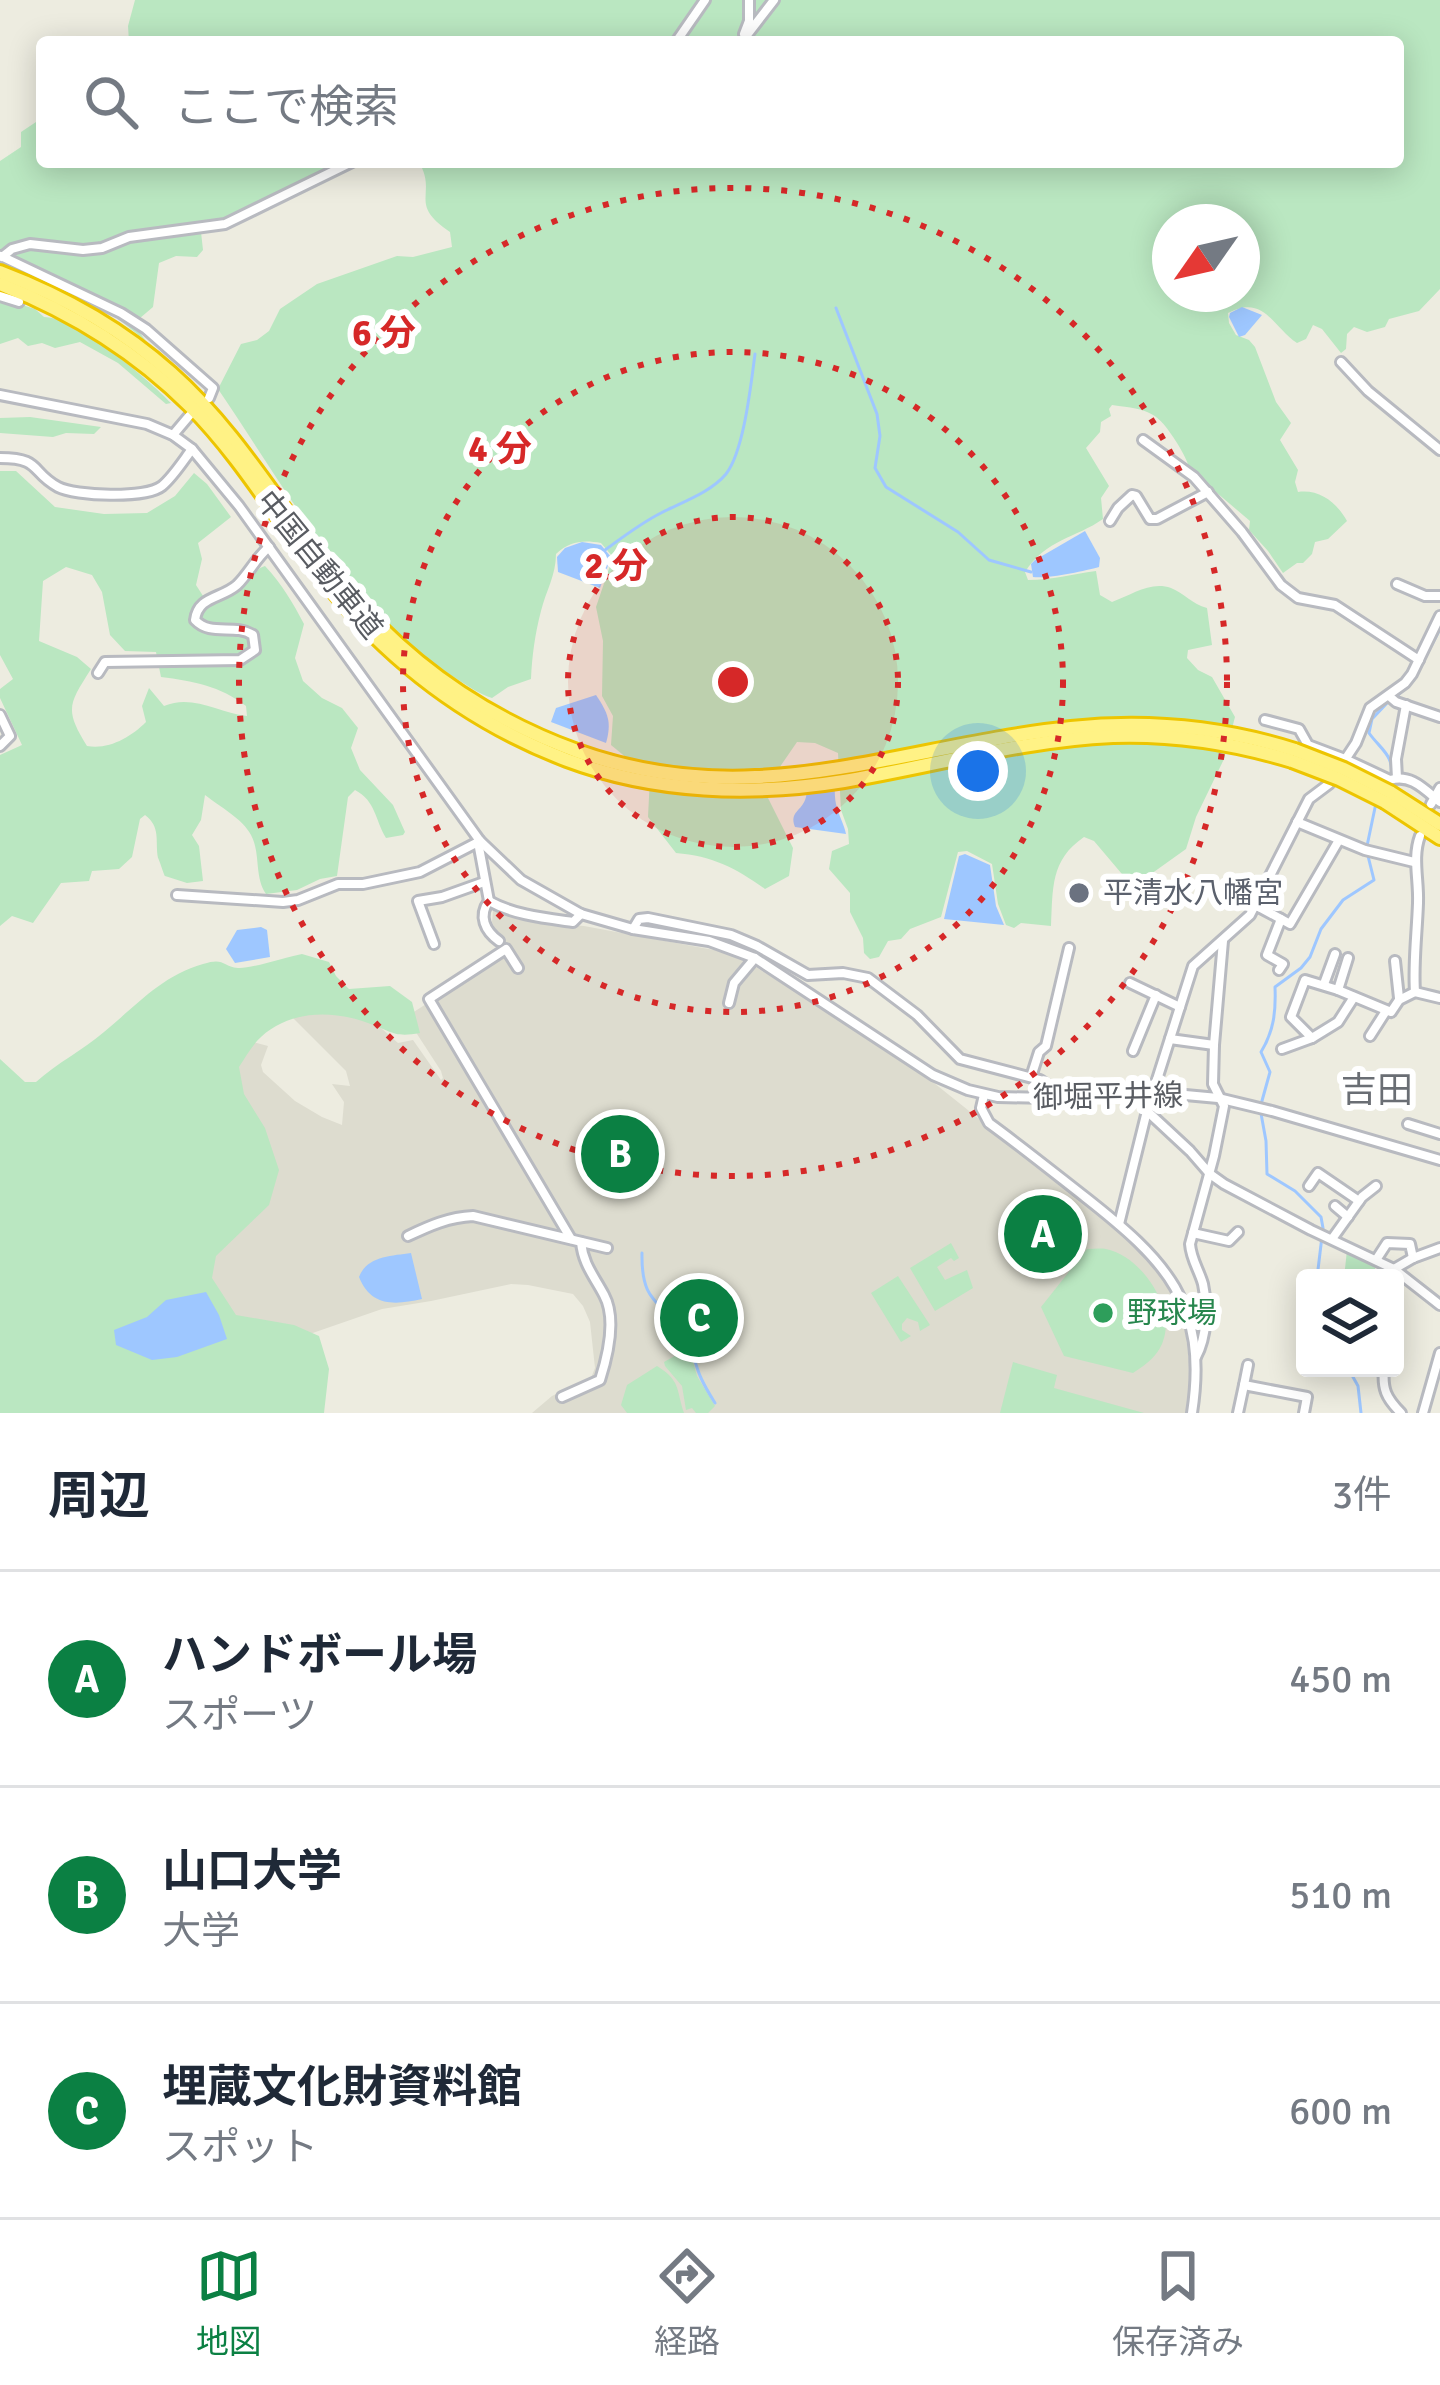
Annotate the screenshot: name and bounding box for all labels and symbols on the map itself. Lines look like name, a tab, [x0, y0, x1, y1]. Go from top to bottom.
north arrow	[1152, 204, 1260, 312]
text: 6 分	[352, 311, 416, 356]
text: 4 分	[468, 427, 532, 472]
street label: 中国自動車道	[248, 483, 390, 647]
text: 2 分	[584, 544, 648, 589]
centre of rings	[712, 661, 754, 703]
your location	[948, 741, 1008, 801]
place label: 平清水八幡宮	[1103, 875, 1283, 912]
marker: 平清水八幡宮	[1066, 880, 1092, 906]
district label: 吉田	[1341, 1068, 1413, 1113]
street label: 御堀平井線	[1033, 1077, 1183, 1117]
pin: B	[581, 1109, 659, 1199]
pin: A	[1004, 1189, 1082, 1279]
pin: C	[660, 1273, 738, 1363]
place label: 野球場	[1127, 1295, 1217, 1332]
marker: 野球場	[1090, 1300, 1116, 1326]

